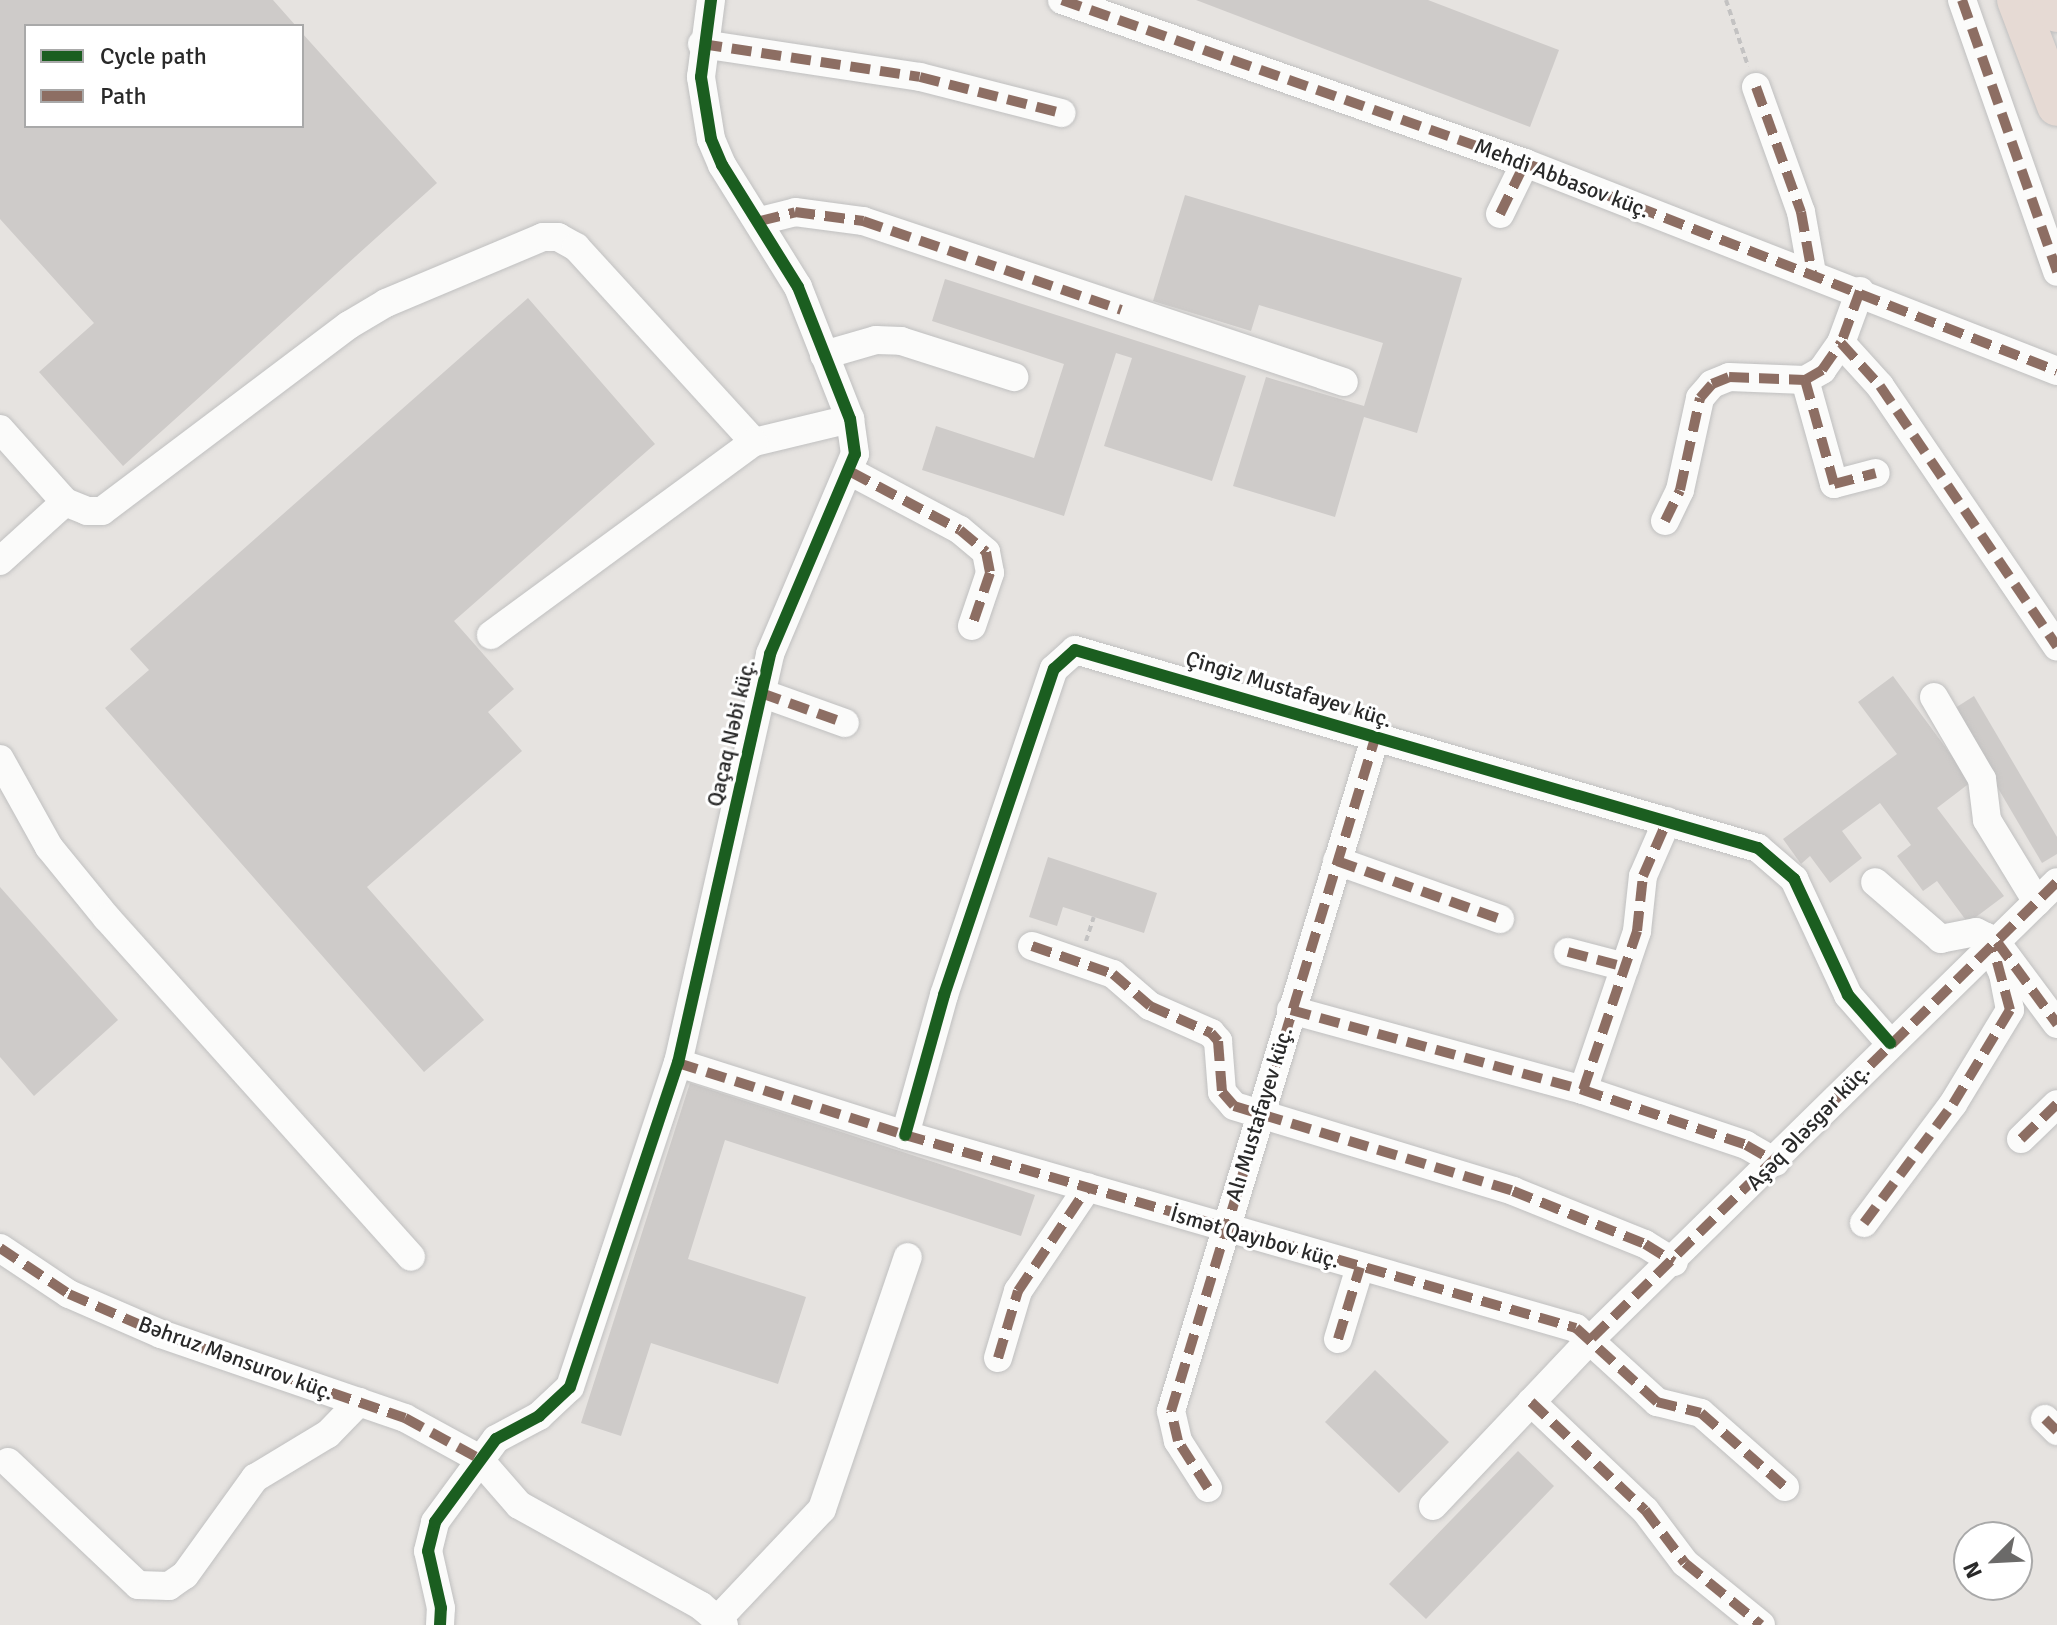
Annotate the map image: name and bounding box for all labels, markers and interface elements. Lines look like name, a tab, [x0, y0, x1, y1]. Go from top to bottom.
legend	[24, 24, 304, 128]
text: Cycle path	[100, 41, 207, 71]
text: Path	[100, 81, 146, 111]
street label: Mehdi Abbasov küç.	[1471, 132, 1653, 224]
street label: Çingiz Mustafayev küç.	[1183, 645, 1395, 733]
street label: Qaçaq Nəbi küç.	[701, 657, 761, 809]
street label: Alı Mustafayev küç.	[1220, 1023, 1298, 1205]
street label: Aşəq Ələsgər küç.	[1741, 1058, 1875, 1196]
street label: İsmət Qayıbov küç.	[1167, 1200, 1343, 1274]
street label: Bəhruz Mənsurov küç.	[135, 1310, 337, 1406]
north arrow	[1953, 1521, 2033, 1601]
text: N	[1957, 1558, 1988, 1583]

